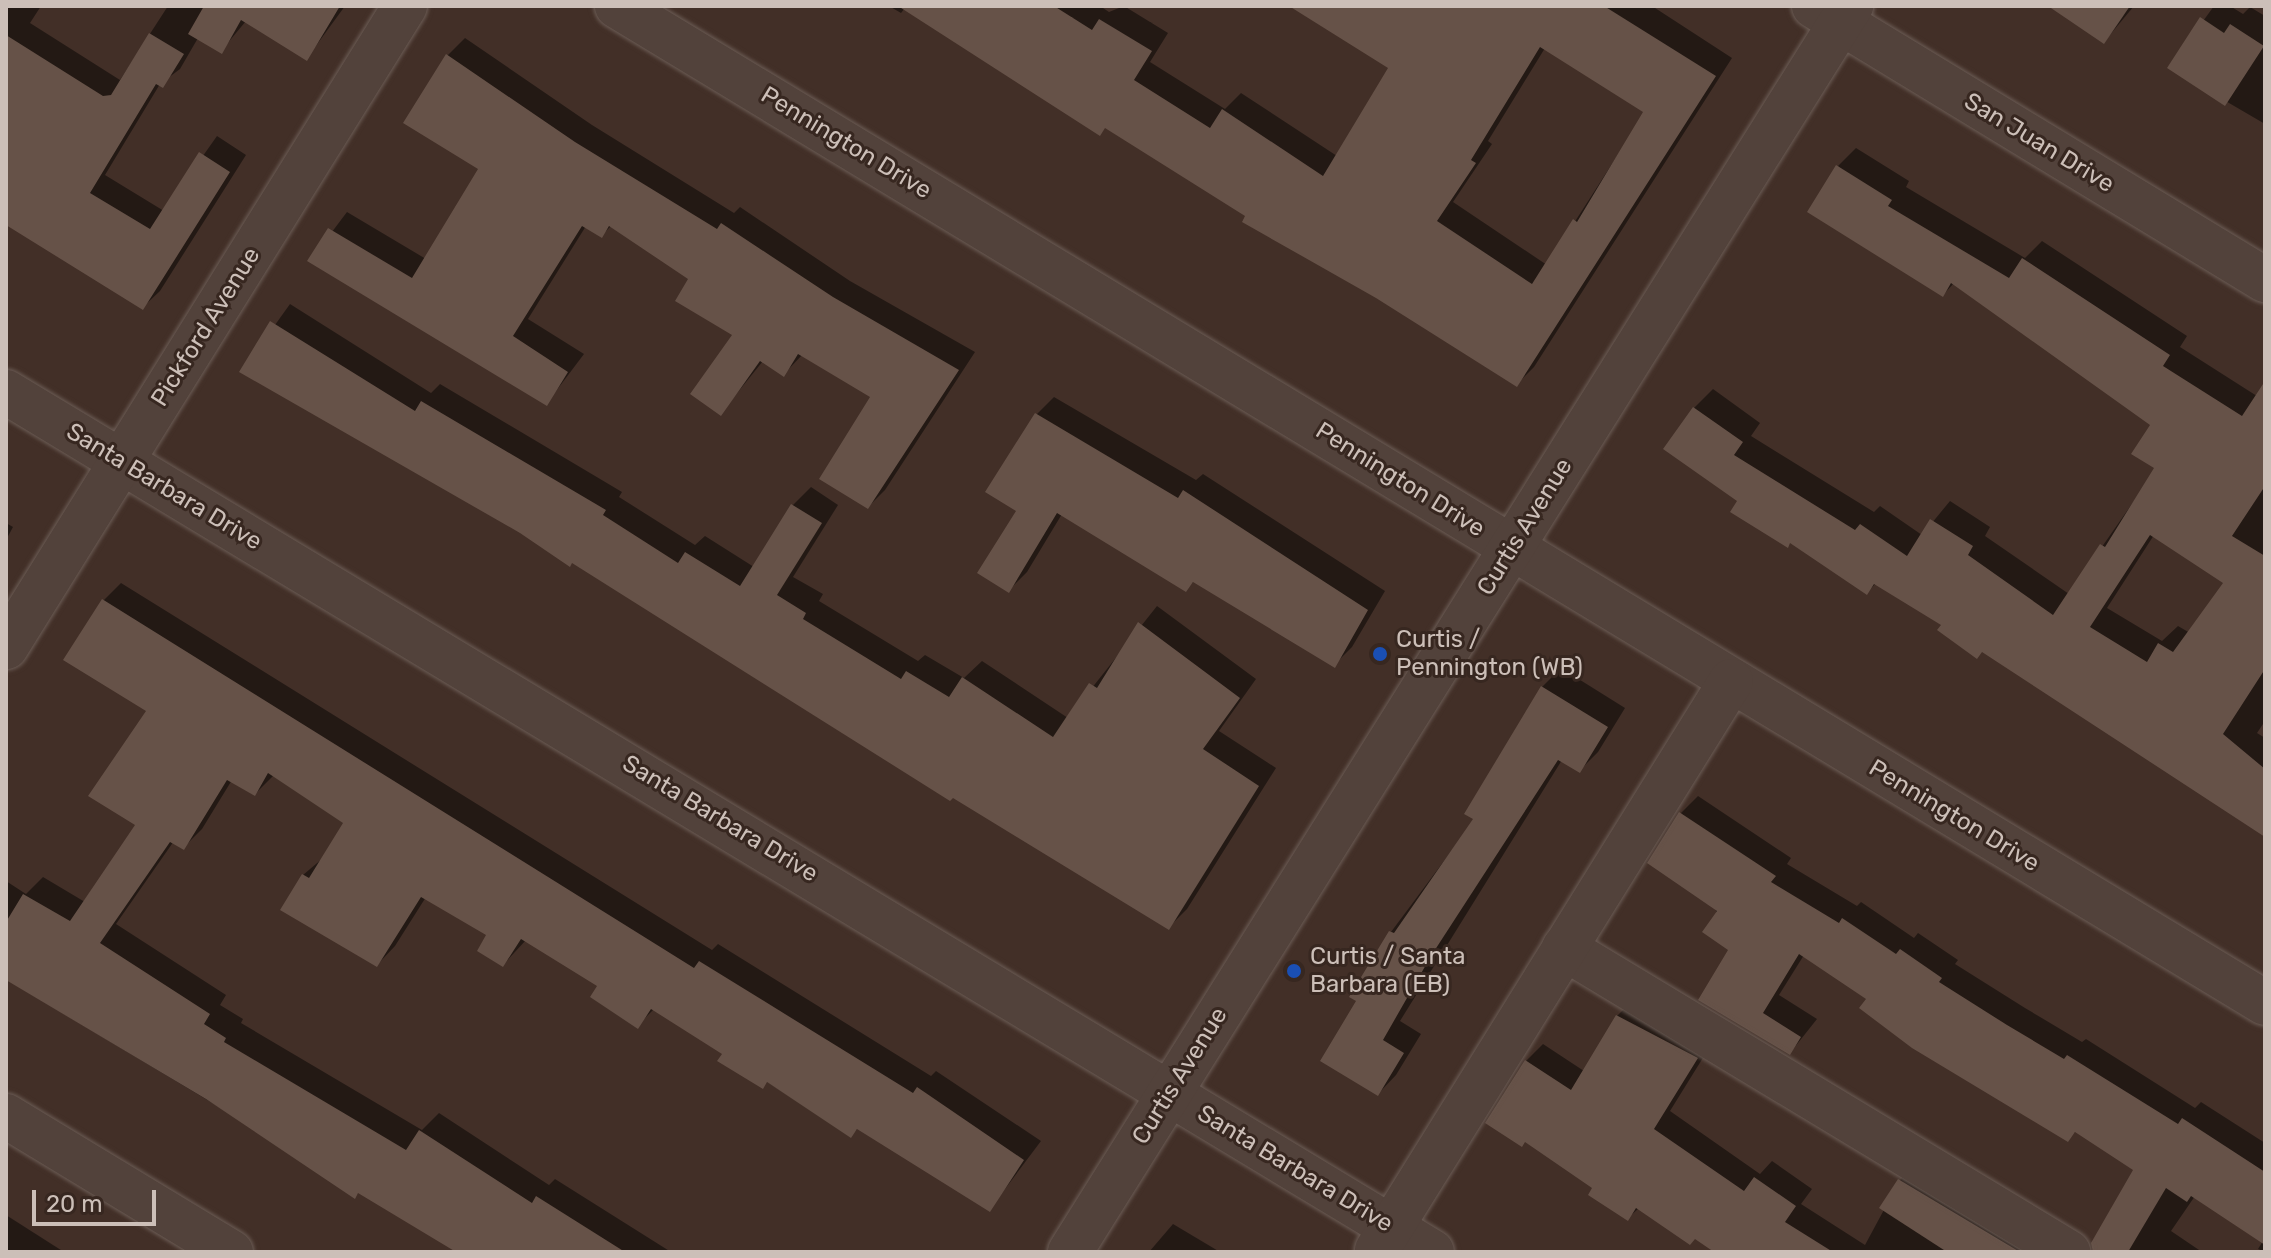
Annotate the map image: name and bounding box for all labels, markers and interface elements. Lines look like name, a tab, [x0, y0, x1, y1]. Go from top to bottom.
street label: Pennington Drive	[756, 81, 936, 205]
street label: San Juan Drive	[1959, 87, 2119, 199]
street label: Pickford Avenue	[145, 242, 267, 412]
street label: Pennington Drive	[1310, 416, 1490, 544]
street label: Santa Barbara Drive	[61, 417, 267, 557]
street label: Curtis Avenue	[1471, 453, 1579, 601]
place label: Curtis / Pennington (WB)	[1396, 626, 1583, 682]
marker: Curtis / Pennington (WB)	[1371, 645, 1389, 663]
street label: Santa Barbara Drive	[617, 749, 823, 889]
street label: Pennington Drive	[1864, 754, 2044, 878]
place label: Curtis / Santa Barbara (EB)	[1310, 943, 1465, 999]
marker: Curtis / Santa Barbara (EB)	[1285, 962, 1303, 980]
street label: Curtis Avenue	[1126, 1002, 1234, 1150]
street label: Santa Barbara Drive	[1192, 1099, 1398, 1239]
scale bar	[36, 1174, 160, 1224]
text: 20 m	[46, 1190, 103, 1218]

